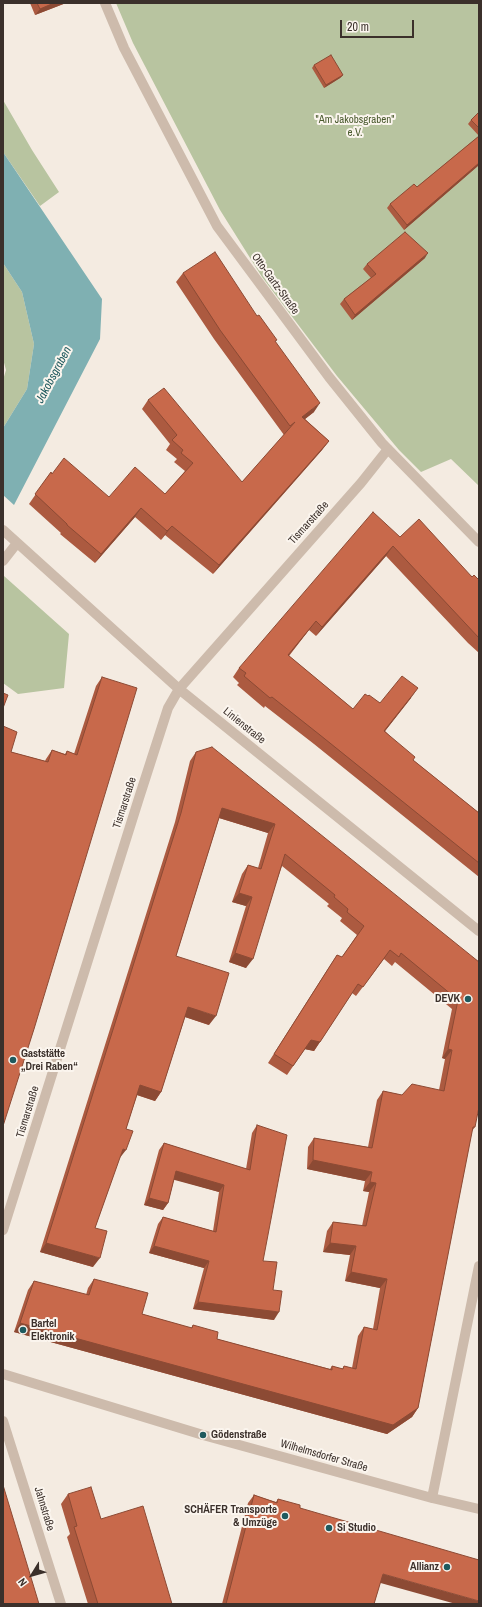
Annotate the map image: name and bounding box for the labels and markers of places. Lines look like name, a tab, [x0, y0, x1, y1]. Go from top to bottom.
place label: DEVK	[435, 992, 460, 1006]
marker: DEVK	[463, 994, 473, 1004]
place label: Gaststätte „Drei Raben“	[21, 1047, 78, 1073]
marker: Gaststätte „Drei Raben“	[8, 1055, 18, 1065]
place label: Bartel Elektronik	[31, 1317, 75, 1343]
marker: Bartel Elektronik	[18, 1325, 28, 1335]
place label: Gödenstraße	[211, 1428, 267, 1442]
marker: Gödenstraße	[198, 1430, 208, 1440]
place label: SCHÄFER Transporte & Umzüge	[184, 1503, 277, 1529]
marker: SCHÄFER Transporte & Umzüge	[280, 1511, 290, 1521]
place label: Si Studio	[337, 1521, 376, 1535]
marker: Si Studio	[324, 1523, 334, 1533]
place label: Allianz	[410, 1560, 439, 1574]
marker: Allianz	[442, 1562, 452, 1572]

